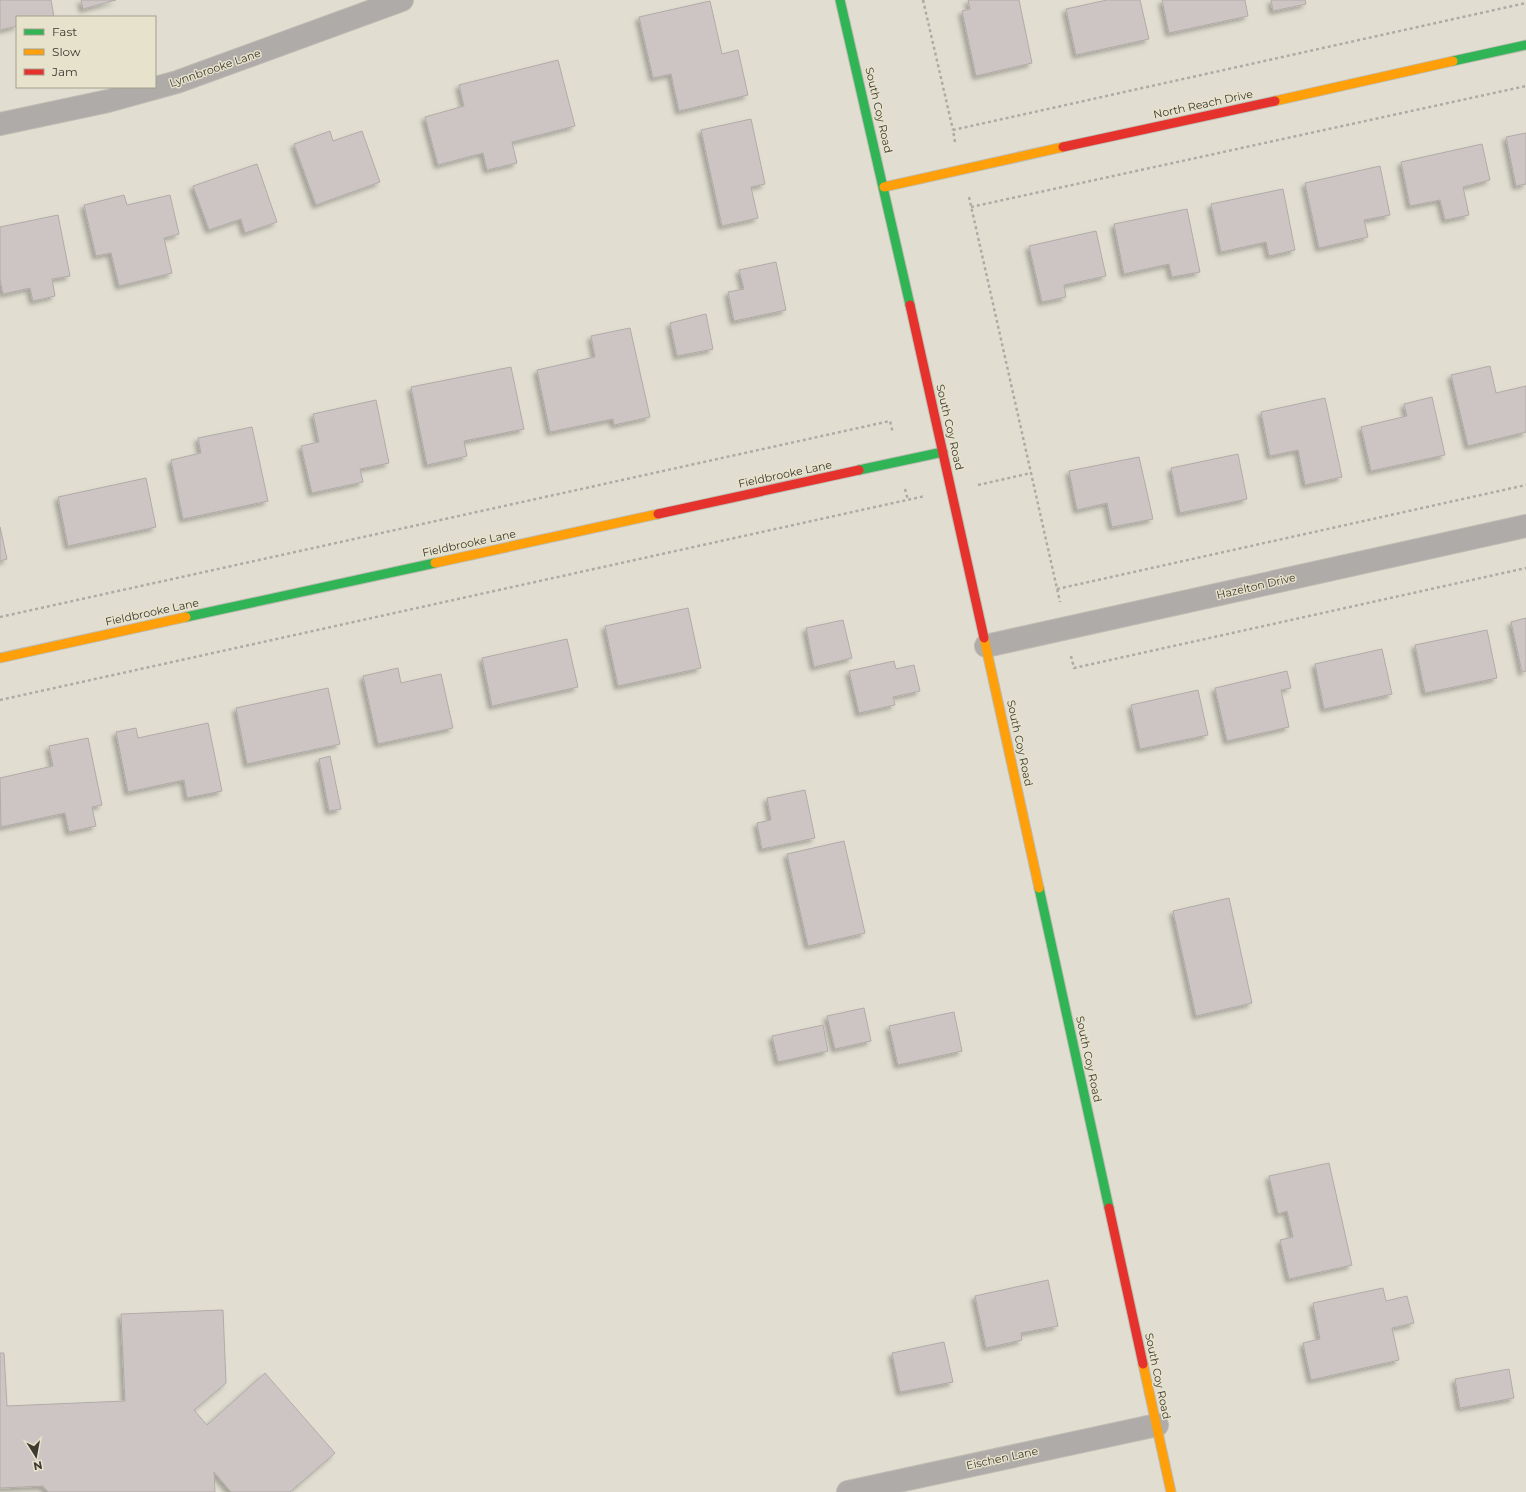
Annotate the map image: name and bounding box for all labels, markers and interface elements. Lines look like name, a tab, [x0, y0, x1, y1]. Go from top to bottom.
legend	[16, 16, 156, 88]
text: Fast	[52, 24, 77, 39]
text: Slow	[52, 44, 81, 59]
street label: Lynnbrooke Lane	[167, 46, 263, 90]
text: Jam	[51, 64, 78, 79]
street label: South Coy Road	[862, 66, 896, 154]
street label: North Reach Drive	[1152, 87, 1254, 121]
street label: South Coy Road	[933, 383, 967, 471]
street label: Fieldbrooke Lane	[737, 457, 833, 491]
street label: Fieldbrooke Lane	[421, 526, 517, 560]
street label: Hazelton Drive	[1215, 570, 1297, 602]
street label: Fieldbrooke Lane	[104, 595, 200, 629]
street label: South Coy Road	[1004, 699, 1036, 787]
street label: South Coy Road	[1073, 1015, 1105, 1103]
street label: South Coy Road	[1142, 1332, 1174, 1420]
north arrow	[16, 1436, 56, 1476]
street label: Eischen Lane	[965, 1443, 1040, 1472]
text: N	[32, 1458, 44, 1474]

